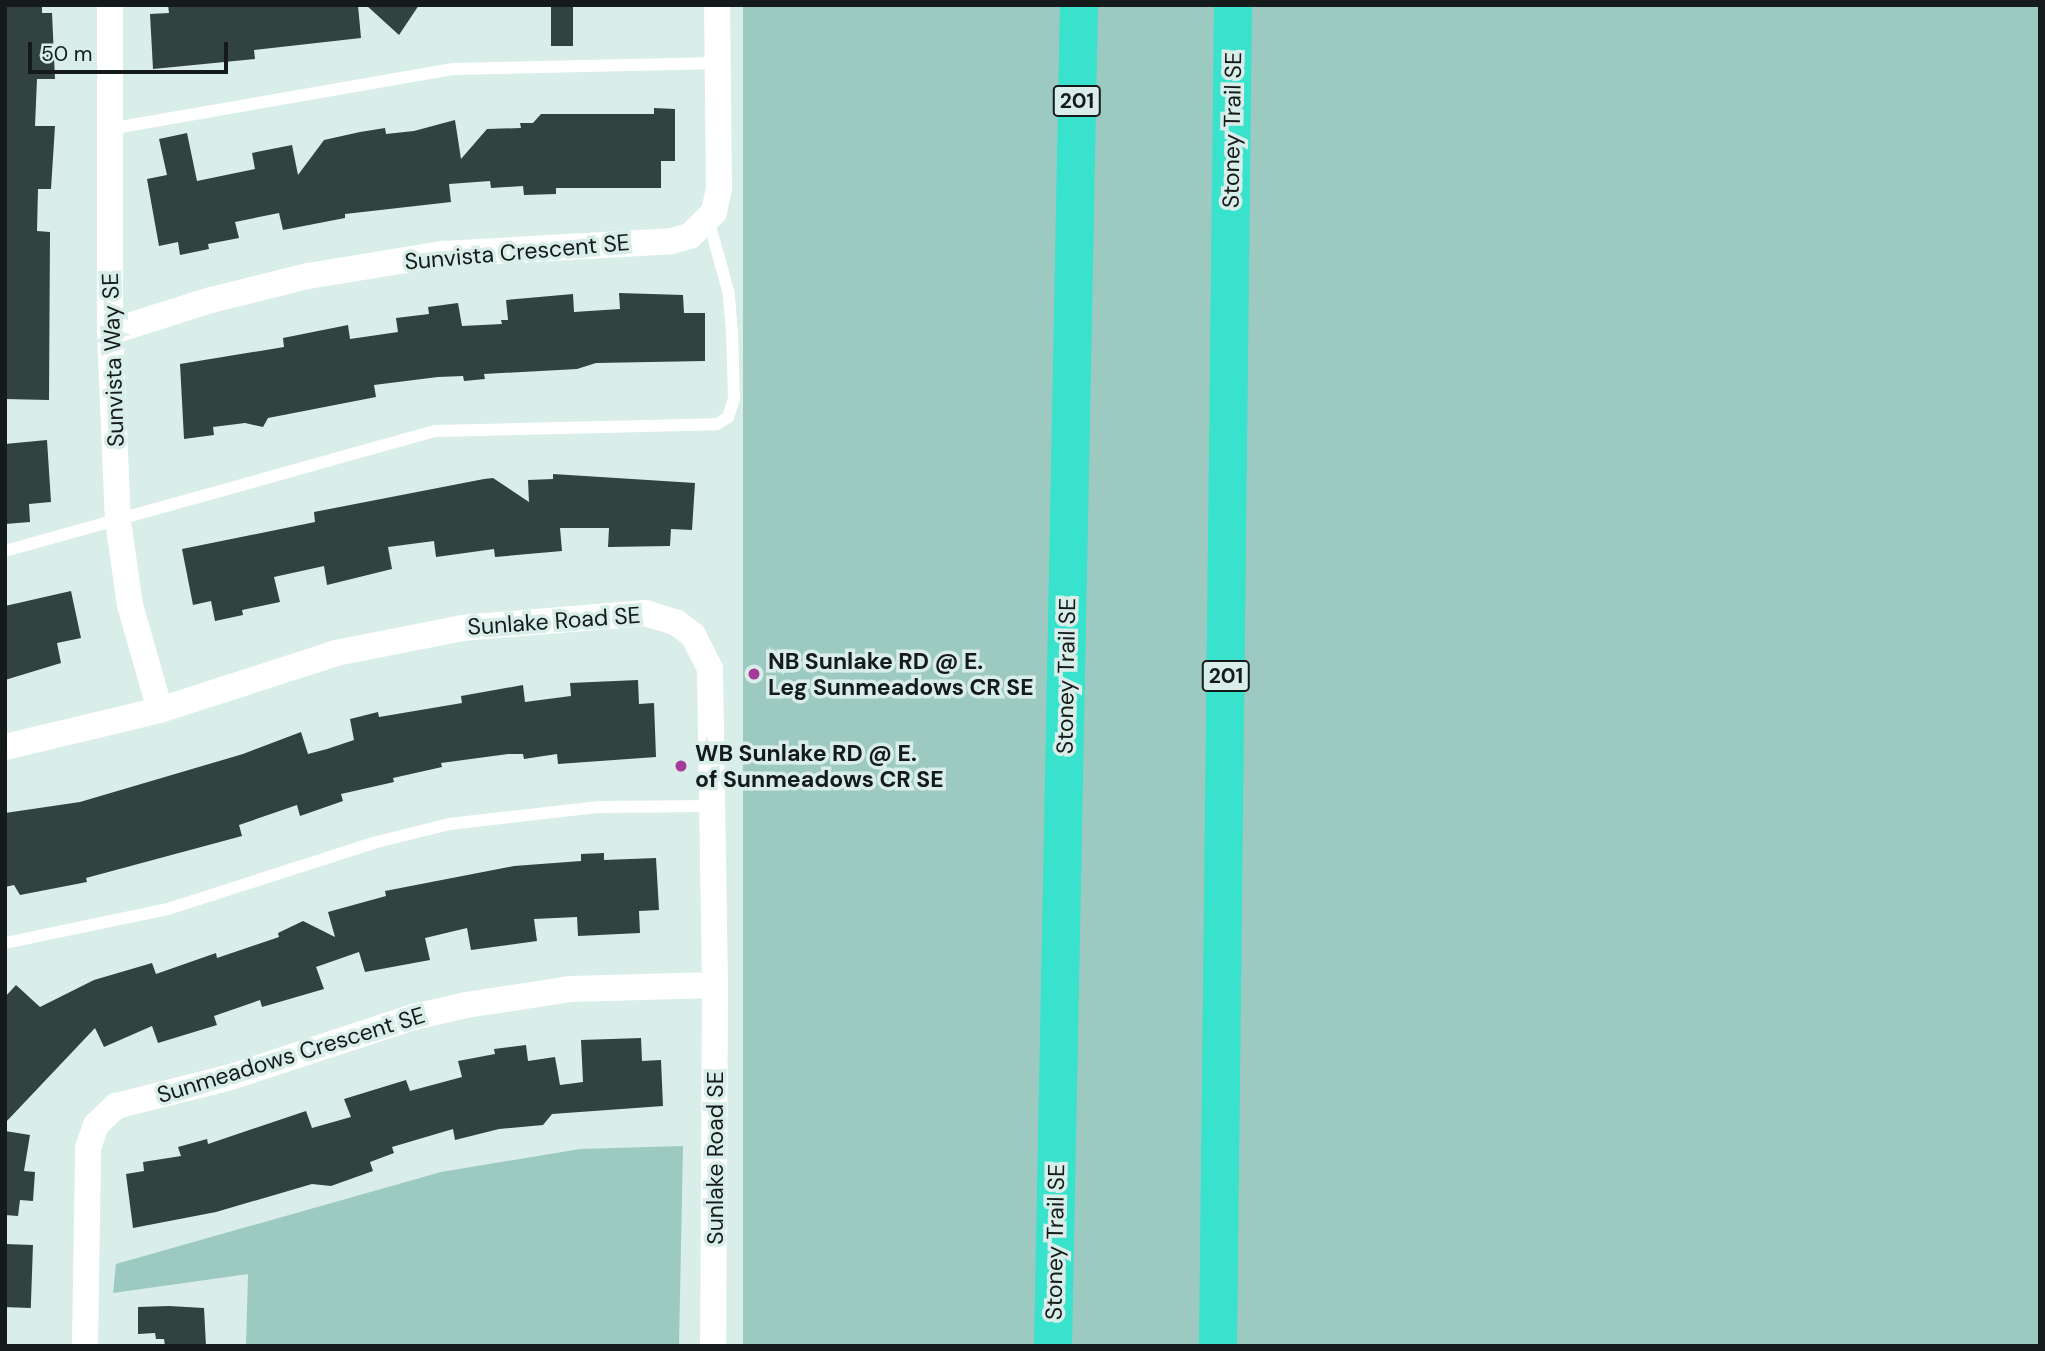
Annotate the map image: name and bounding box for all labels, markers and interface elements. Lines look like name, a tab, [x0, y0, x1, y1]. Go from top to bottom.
scale bar	[32, 28, 231, 72]
text: 50 m	[41, 40, 92, 68]
street label: Stoney Trail SE	[1217, 52, 1247, 208]
road number: 201	[1052, 84, 1102, 119]
street label: Sunvista Crescent SE	[403, 228, 631, 276]
street label: Sunvista Way SE	[96, 272, 130, 448]
street label: Stoney Trail SE	[1051, 598, 1081, 754]
street label: Sunlake Road SE	[467, 601, 641, 641]
place label: NB Sunlake RD @ E. Leg Sunmeadows CR SE	[768, 647, 1034, 701]
road number: 201	[1202, 658, 1250, 694]
marker: NB Sunlake RD @ E. Leg Sunmeadows CR SE	[746, 666, 762, 682]
place label: WB Sunlake RD @ E. of Sunmeadows CR SE	[695, 739, 944, 793]
marker: WB Sunlake RD @ E. of Sunmeadows CR SE	[673, 758, 689, 774]
street label: Sunmeadows Crescent SE	[154, 1001, 428, 1109]
street label: Sunlake Road SE	[701, 1071, 729, 1245]
street label: Stoney Trail SE	[1040, 1164, 1070, 1320]

